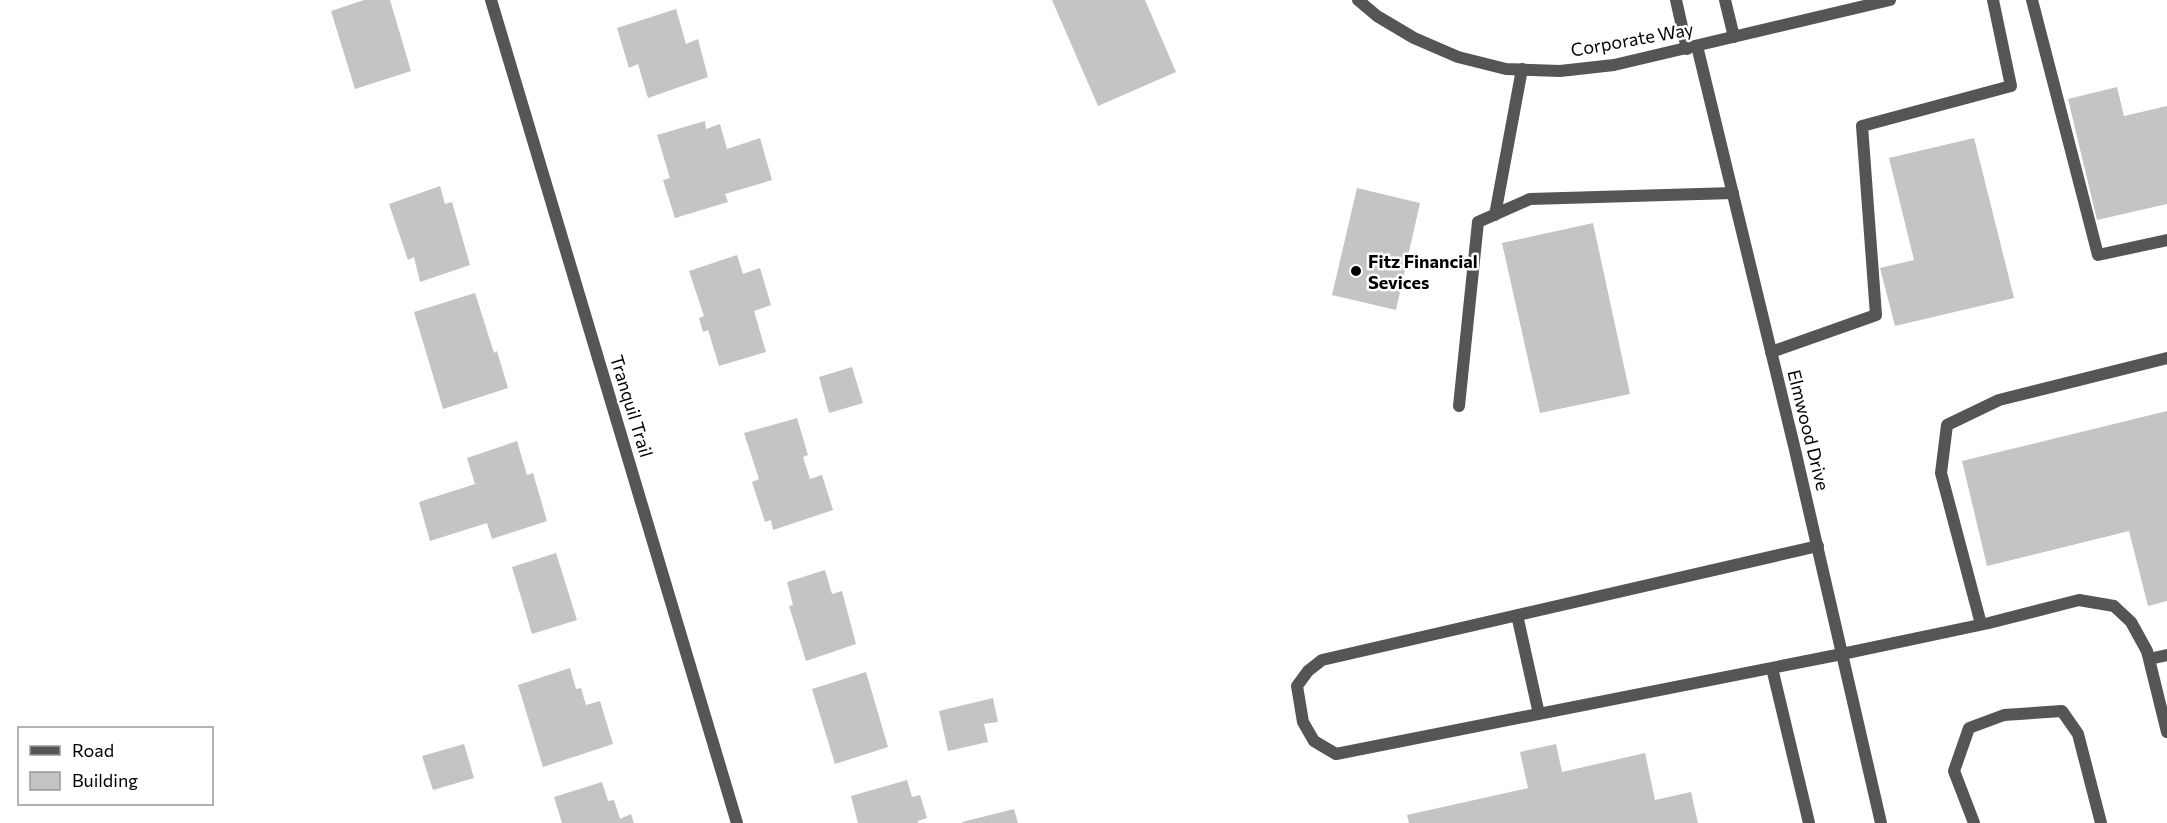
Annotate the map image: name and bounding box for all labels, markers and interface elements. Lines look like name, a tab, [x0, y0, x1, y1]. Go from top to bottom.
street label: Corporate Way	[1569, 17, 1695, 61]
place label: Fitz Financial Sevices	[1368, 250, 1478, 293]
marker: Fitz Financial Sevices	[1349, 264, 1363, 278]
street label: Tranquil Trail	[606, 352, 658, 460]
street label: Elmwood Drive	[1783, 367, 1835, 493]
legend	[18, 727, 213, 805]
text: Road	[72, 739, 114, 761]
text: Building	[72, 769, 138, 791]

